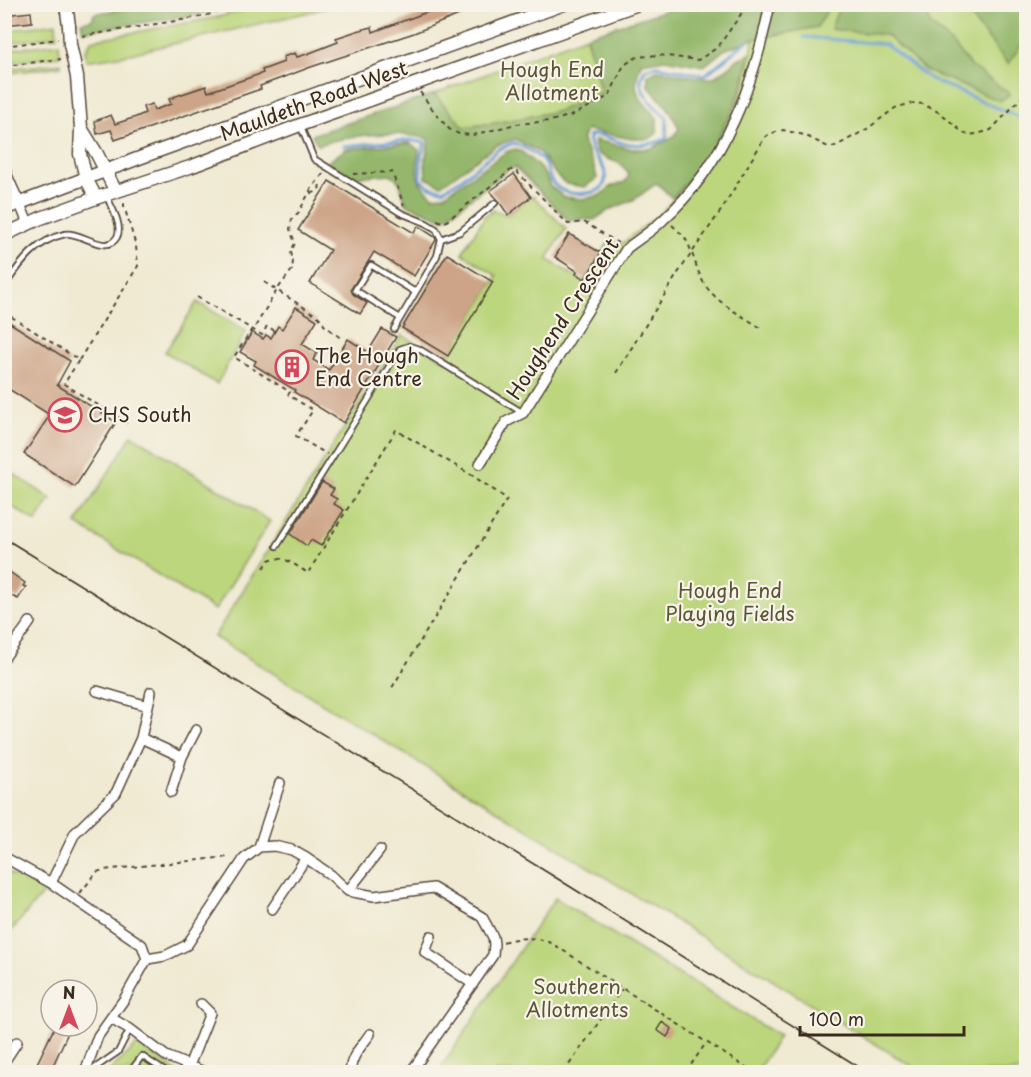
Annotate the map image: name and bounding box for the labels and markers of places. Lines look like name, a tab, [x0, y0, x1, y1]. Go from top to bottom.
place label: The Hough End Centre	[315, 340, 422, 393]
building icon: The Hough End Centre	[274, 349, 310, 385]
school or university icon: CHS South	[47, 397, 83, 433]
place label: CHS South	[88, 399, 192, 429]

